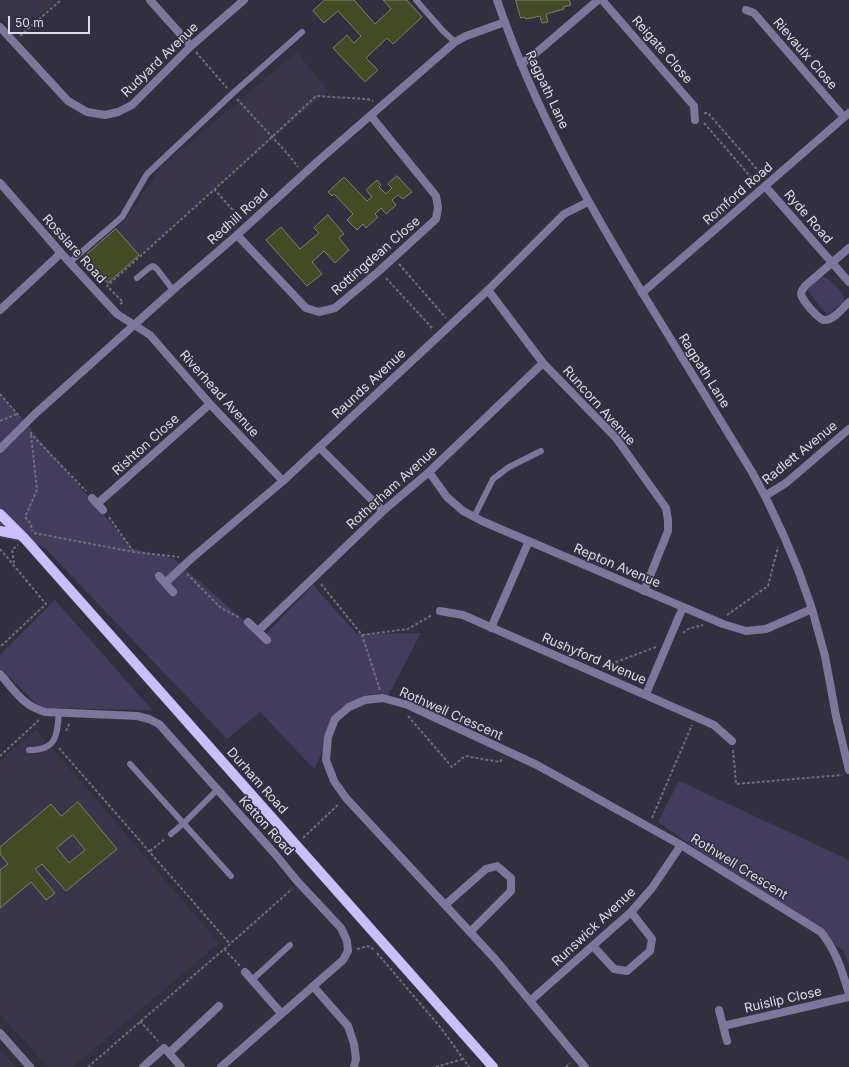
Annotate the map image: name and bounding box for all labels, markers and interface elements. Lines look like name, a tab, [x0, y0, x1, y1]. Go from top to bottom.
scale bar	[10, 8, 92, 34]
street label: Reigate Close	[628, 13, 696, 87]
text: 50 m	[15, 15, 44, 30]
street label: Rievaulx Close	[770, 15, 840, 93]
street label: Rudyard Avenue	[118, 19, 202, 101]
street label: Ragpath Lane	[522, 48, 572, 132]
street label: Romford Road	[700, 159, 776, 229]
street label: Redhill Road	[205, 186, 271, 248]
street label: Ryde Road	[780, 187, 836, 247]
street label: Rosslare Road	[39, 211, 109, 287]
street label: Rottingdean Close	[329, 213, 423, 299]
street label: Ragpath Lane	[675, 331, 733, 411]
street label: Raunds Avenue	[329, 346, 409, 422]
street label: Riverhead Avenue	[176, 347, 262, 441]
street label: Runcorn Avenue	[559, 363, 639, 449]
street label: Rishton Close	[109, 411, 183, 479]
street label: Radlett Avenue	[759, 418, 841, 488]
street label: Rotherham Avenue	[344, 443, 440, 533]
street label: Repton Avenue	[571, 541, 663, 591]
street label: Rushyford Avenue	[539, 630, 649, 688]
street label: Rothwell Crescent	[397, 684, 505, 744]
street label: Durham Road	[223, 745, 291, 817]
street label: Ketton Road	[235, 793, 297, 859]
street label: Rothwell Crescent	[688, 831, 790, 903]
street label: Runswick Avenue	[549, 884, 639, 970]
street label: Ruislip Close	[743, 984, 823, 1016]

